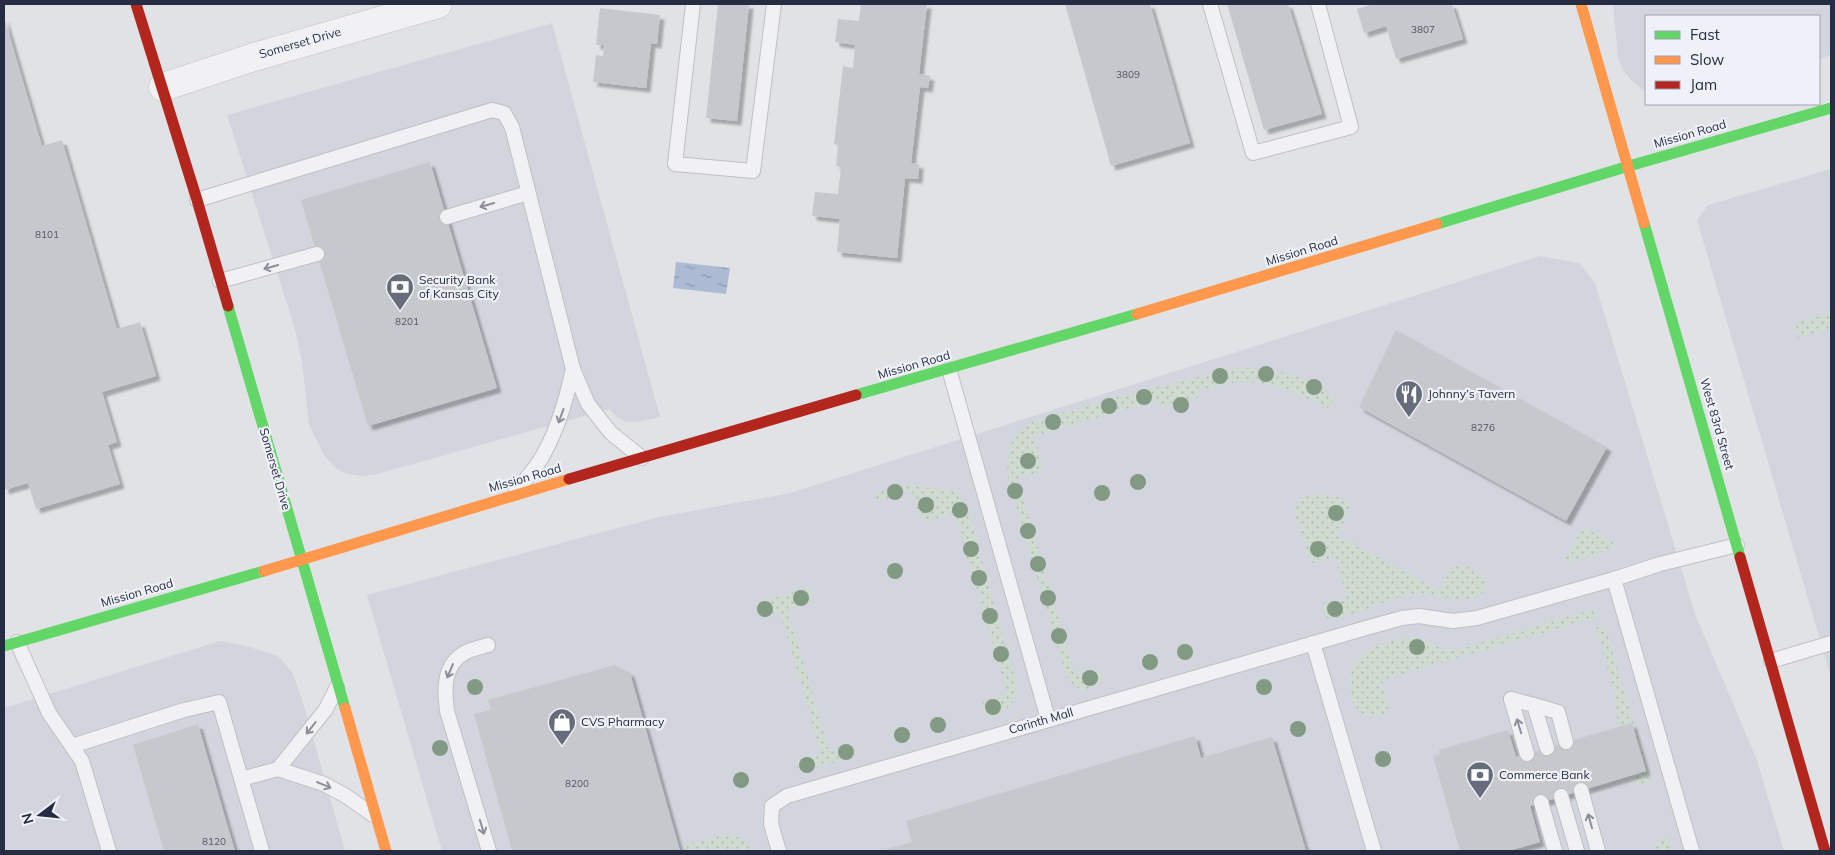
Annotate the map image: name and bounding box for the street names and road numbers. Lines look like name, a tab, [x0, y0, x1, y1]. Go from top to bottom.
street label: Somerset Drive	[257, 24, 343, 61]
street label: Mission Road	[1652, 116, 1728, 151]
street label: Mission Road	[1264, 232, 1340, 269]
street label: Mission Road	[876, 347, 952, 382]
street label: West 83rd Street	[1697, 376, 1738, 471]
street label: Somerset Drive	[257, 426, 294, 512]
street label: Mission Road	[487, 460, 563, 495]
street label: Mission Road	[99, 575, 175, 610]
street label: Corinth Mall	[1007, 704, 1075, 737]

